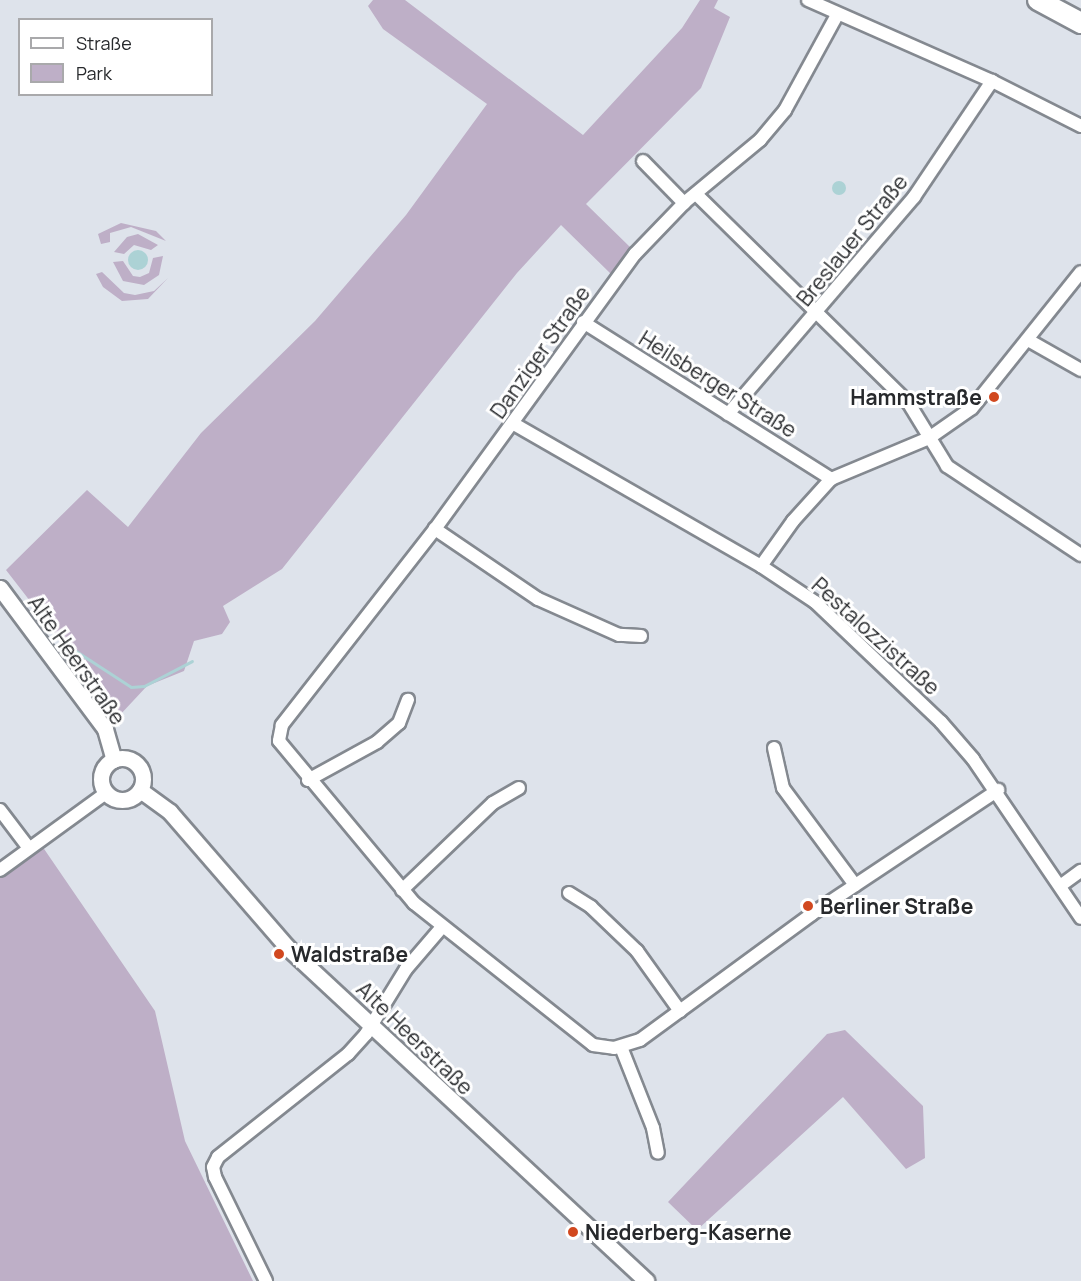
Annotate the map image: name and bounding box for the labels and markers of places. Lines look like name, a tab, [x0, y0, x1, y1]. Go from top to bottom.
place label: Hammstraße	[850, 384, 982, 410]
marker: Hammstraße	[987, 390, 1001, 404]
place label: Berliner Straße	[820, 893, 973, 919]
marker: Berliner Straße	[801, 899, 815, 913]
place label: Waldstraße	[291, 941, 408, 967]
marker: Waldstraße	[272, 947, 286, 961]
place label: Niederberg-Kaserne	[585, 1219, 792, 1245]
marker: Niederberg-Kaserne	[566, 1225, 580, 1239]

